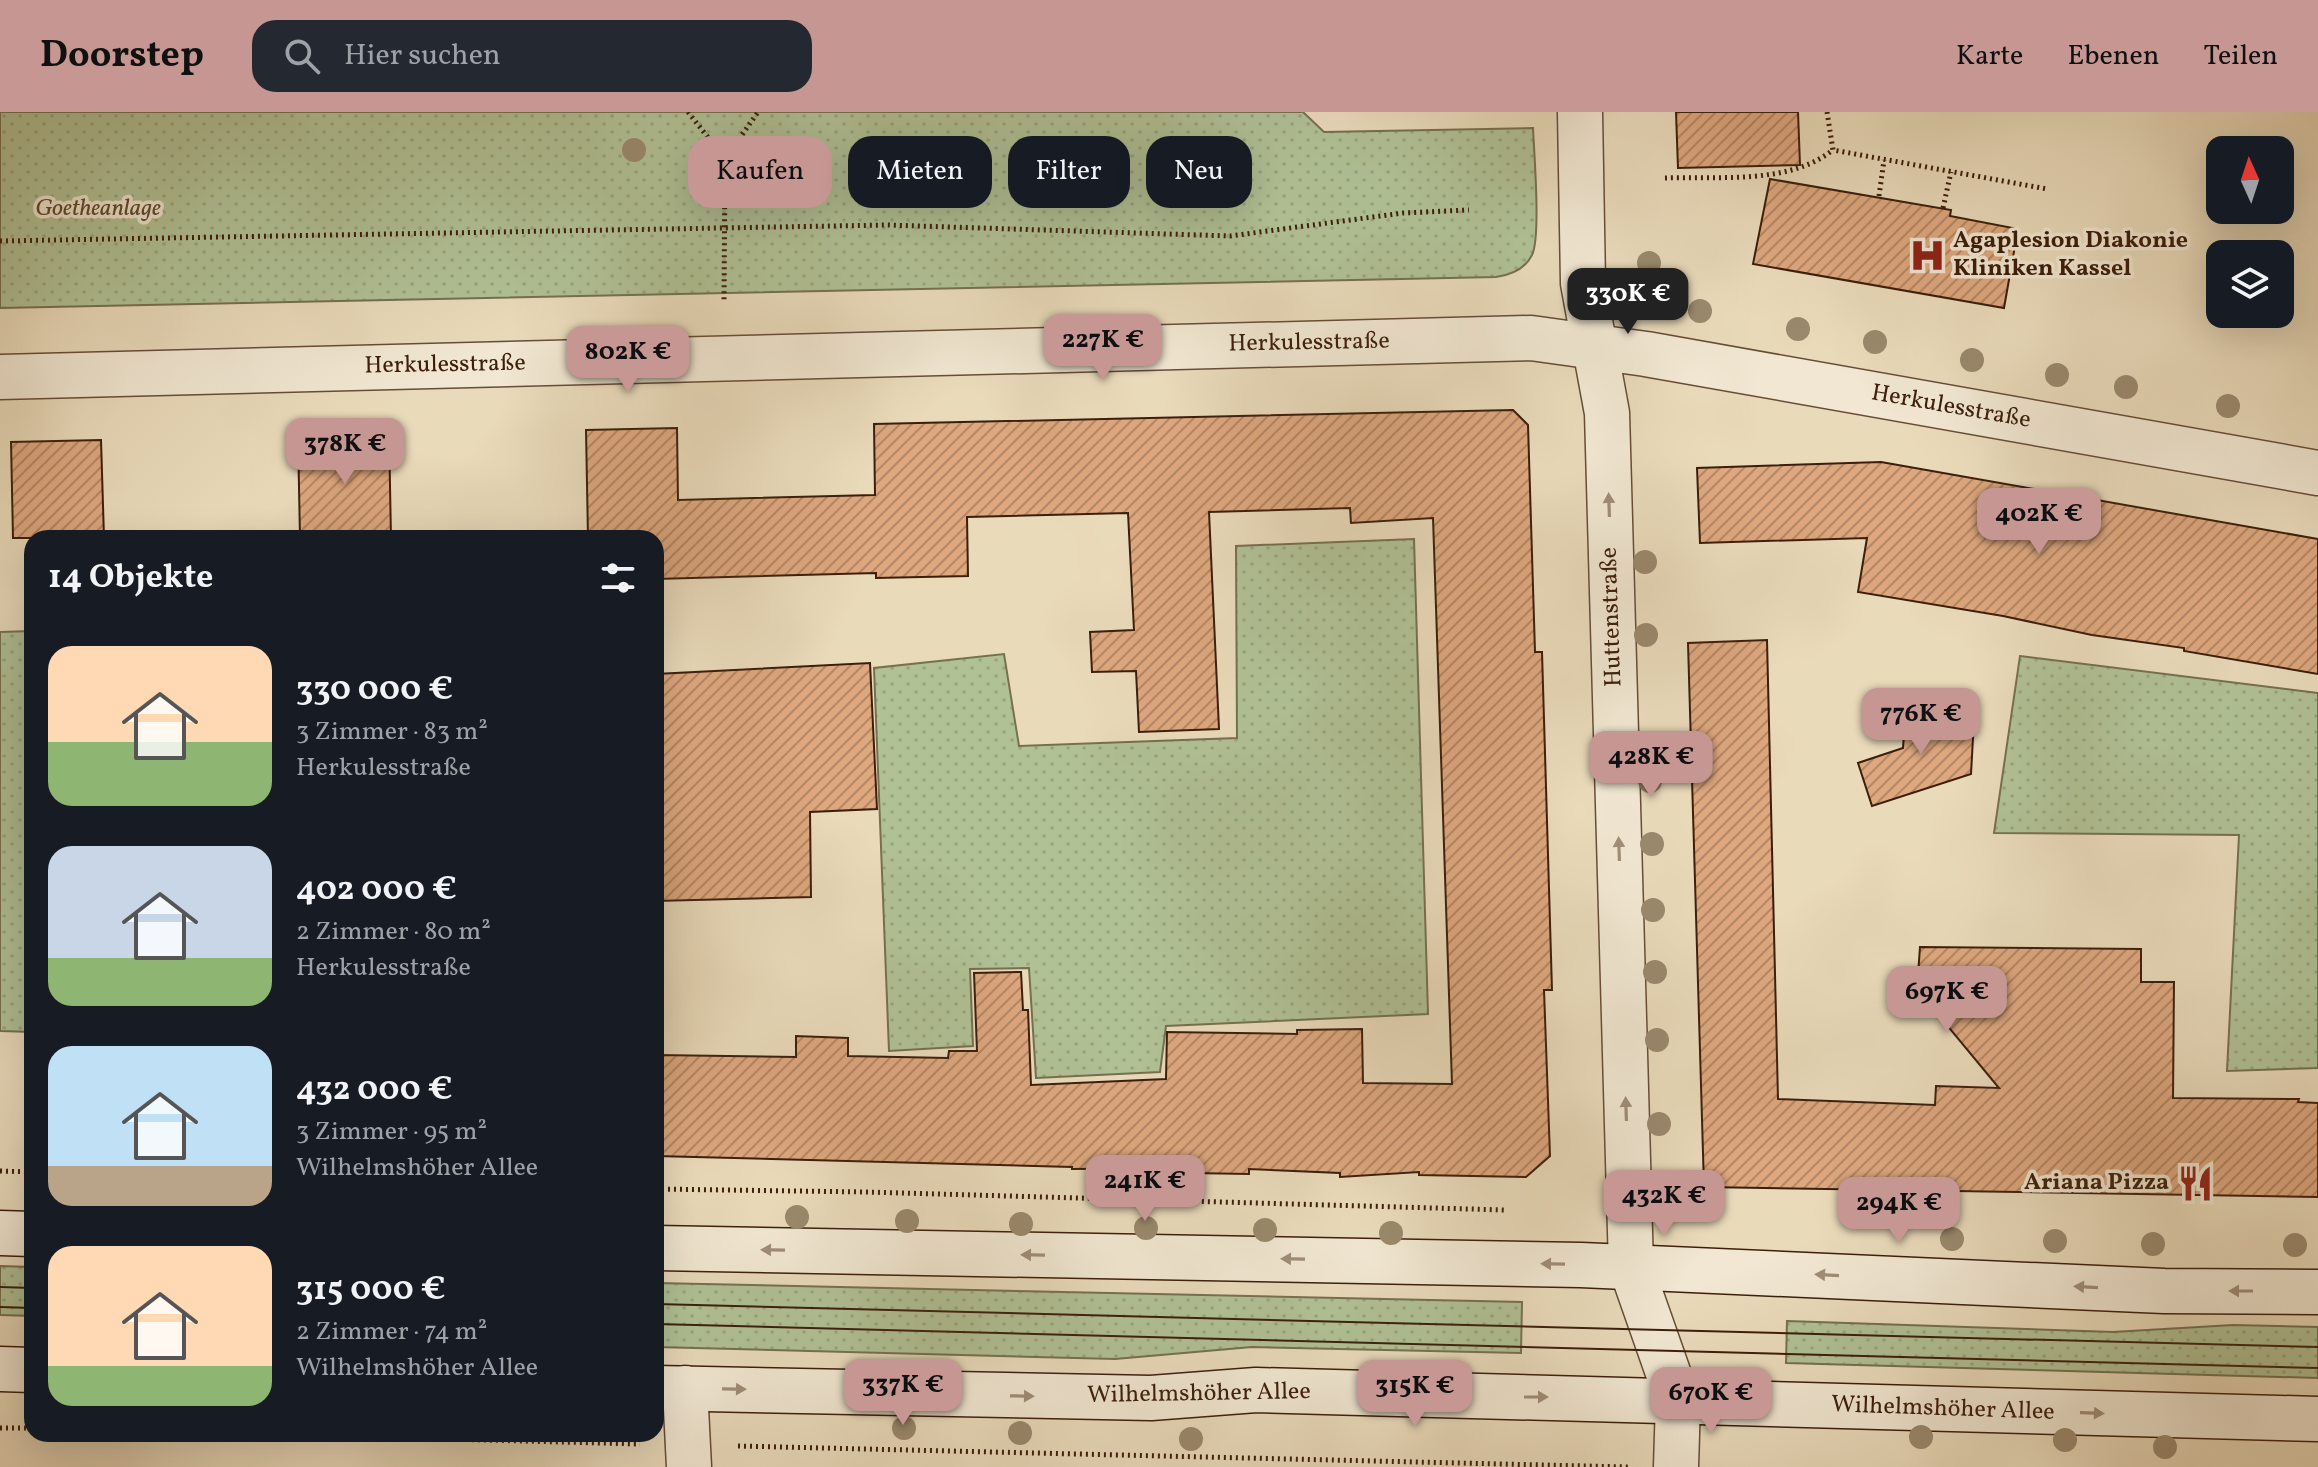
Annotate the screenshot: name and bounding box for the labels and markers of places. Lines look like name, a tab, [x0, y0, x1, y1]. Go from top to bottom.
place label: Agaplesion Diakonie Kliniken Kassel	[1953, 224, 2188, 286]
hospital icon: Agaplesion Diakonie Kliniken Kassel	[1908, 236, 1946, 274]
pin: 330K €	[1563, 268, 1693, 336]
pin: 227K €	[1038, 314, 1168, 382]
pin: 802K €	[563, 326, 693, 394]
pin: 378K €	[280, 418, 410, 486]
pin: 402K €	[1974, 488, 2104, 556]
pin: 776K €	[1856, 688, 1986, 756]
pin: 428K €	[1586, 731, 1716, 799]
pin: 697K €	[1882, 966, 2012, 1034]
pin: 241K €	[1080, 1155, 1210, 1223]
restaurant icon: Ariana Pizza	[2176, 1164, 2214, 1202]
place label: Ariana Pizza	[2024, 1166, 2169, 1200]
pin: 432K €	[1599, 1170, 1729, 1238]
pin: 294K €	[1834, 1177, 1964, 1245]
pin: 337K €	[838, 1359, 968, 1427]
pin: 315K €	[1350, 1360, 1480, 1428]
pin: 670K €	[1646, 1367, 1776, 1435]

